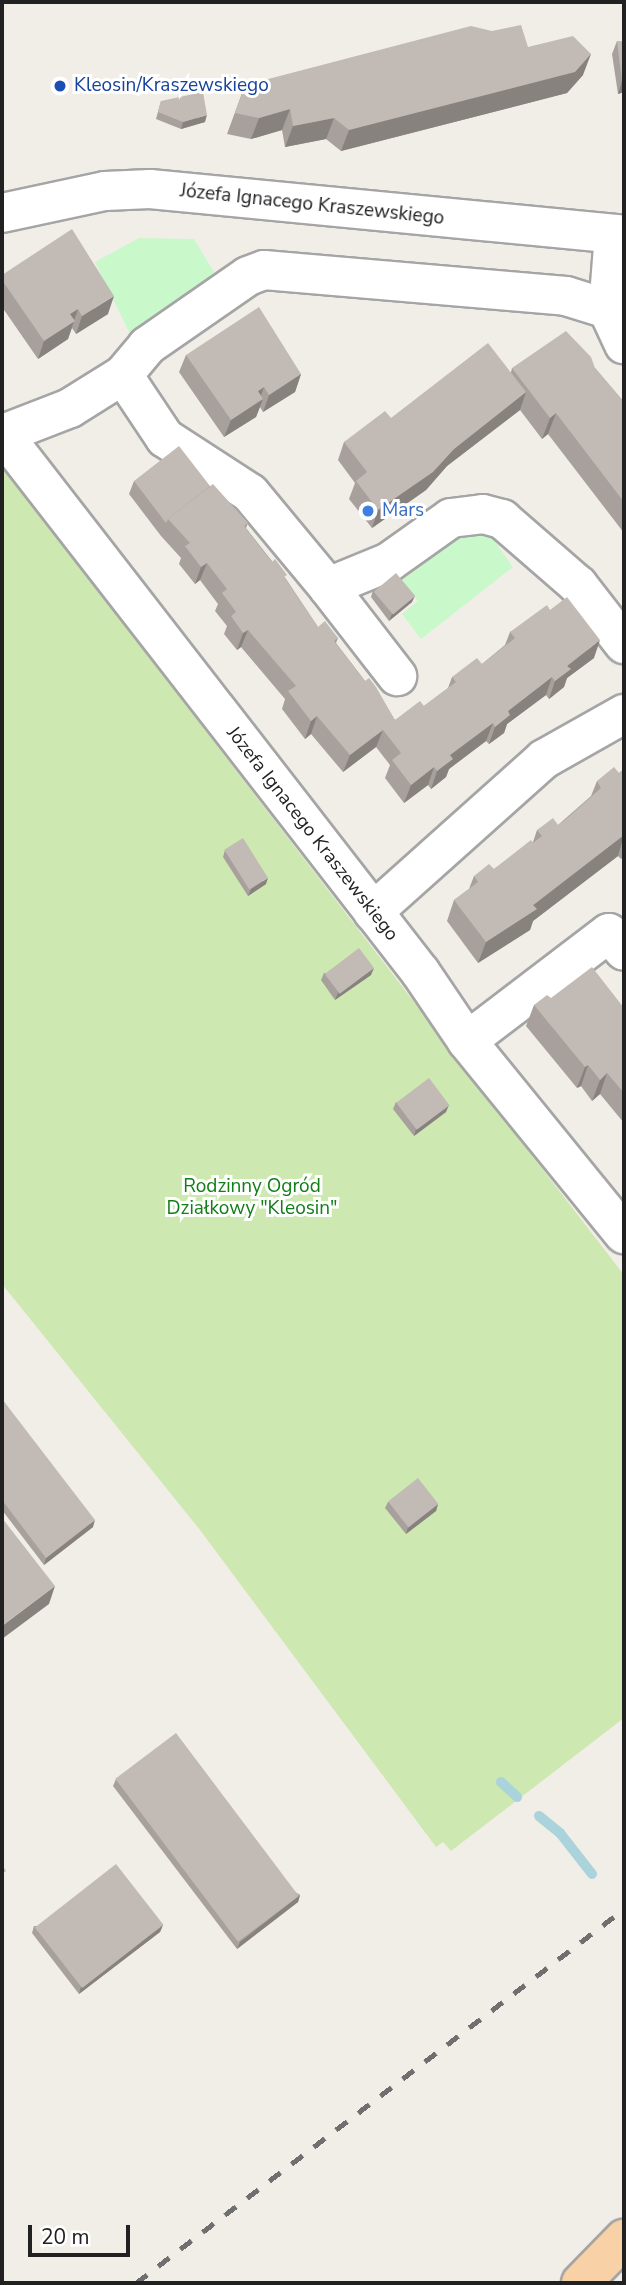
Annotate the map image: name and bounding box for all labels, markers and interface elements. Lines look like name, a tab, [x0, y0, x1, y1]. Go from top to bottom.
place label: Kleosin/Kraszewskiego	[74, 75, 269, 97]
marker: Kleosin/Kraszewskiego	[52, 78, 68, 94]
street label: Józefa Ignacego Kraszewskiego	[179, 180, 445, 230]
place label: Mars	[382, 500, 424, 522]
marker: Mars	[360, 503, 376, 519]
street label: Józefa Ignacego Kraszewskiego	[221, 722, 403, 946]
park label: Rodzinny Ogród Działkowy "Kleosin"	[167, 1176, 337, 1220]
scale bar	[32, 2212, 133, 2256]
text: 20 m	[41, 2223, 90, 2251]

